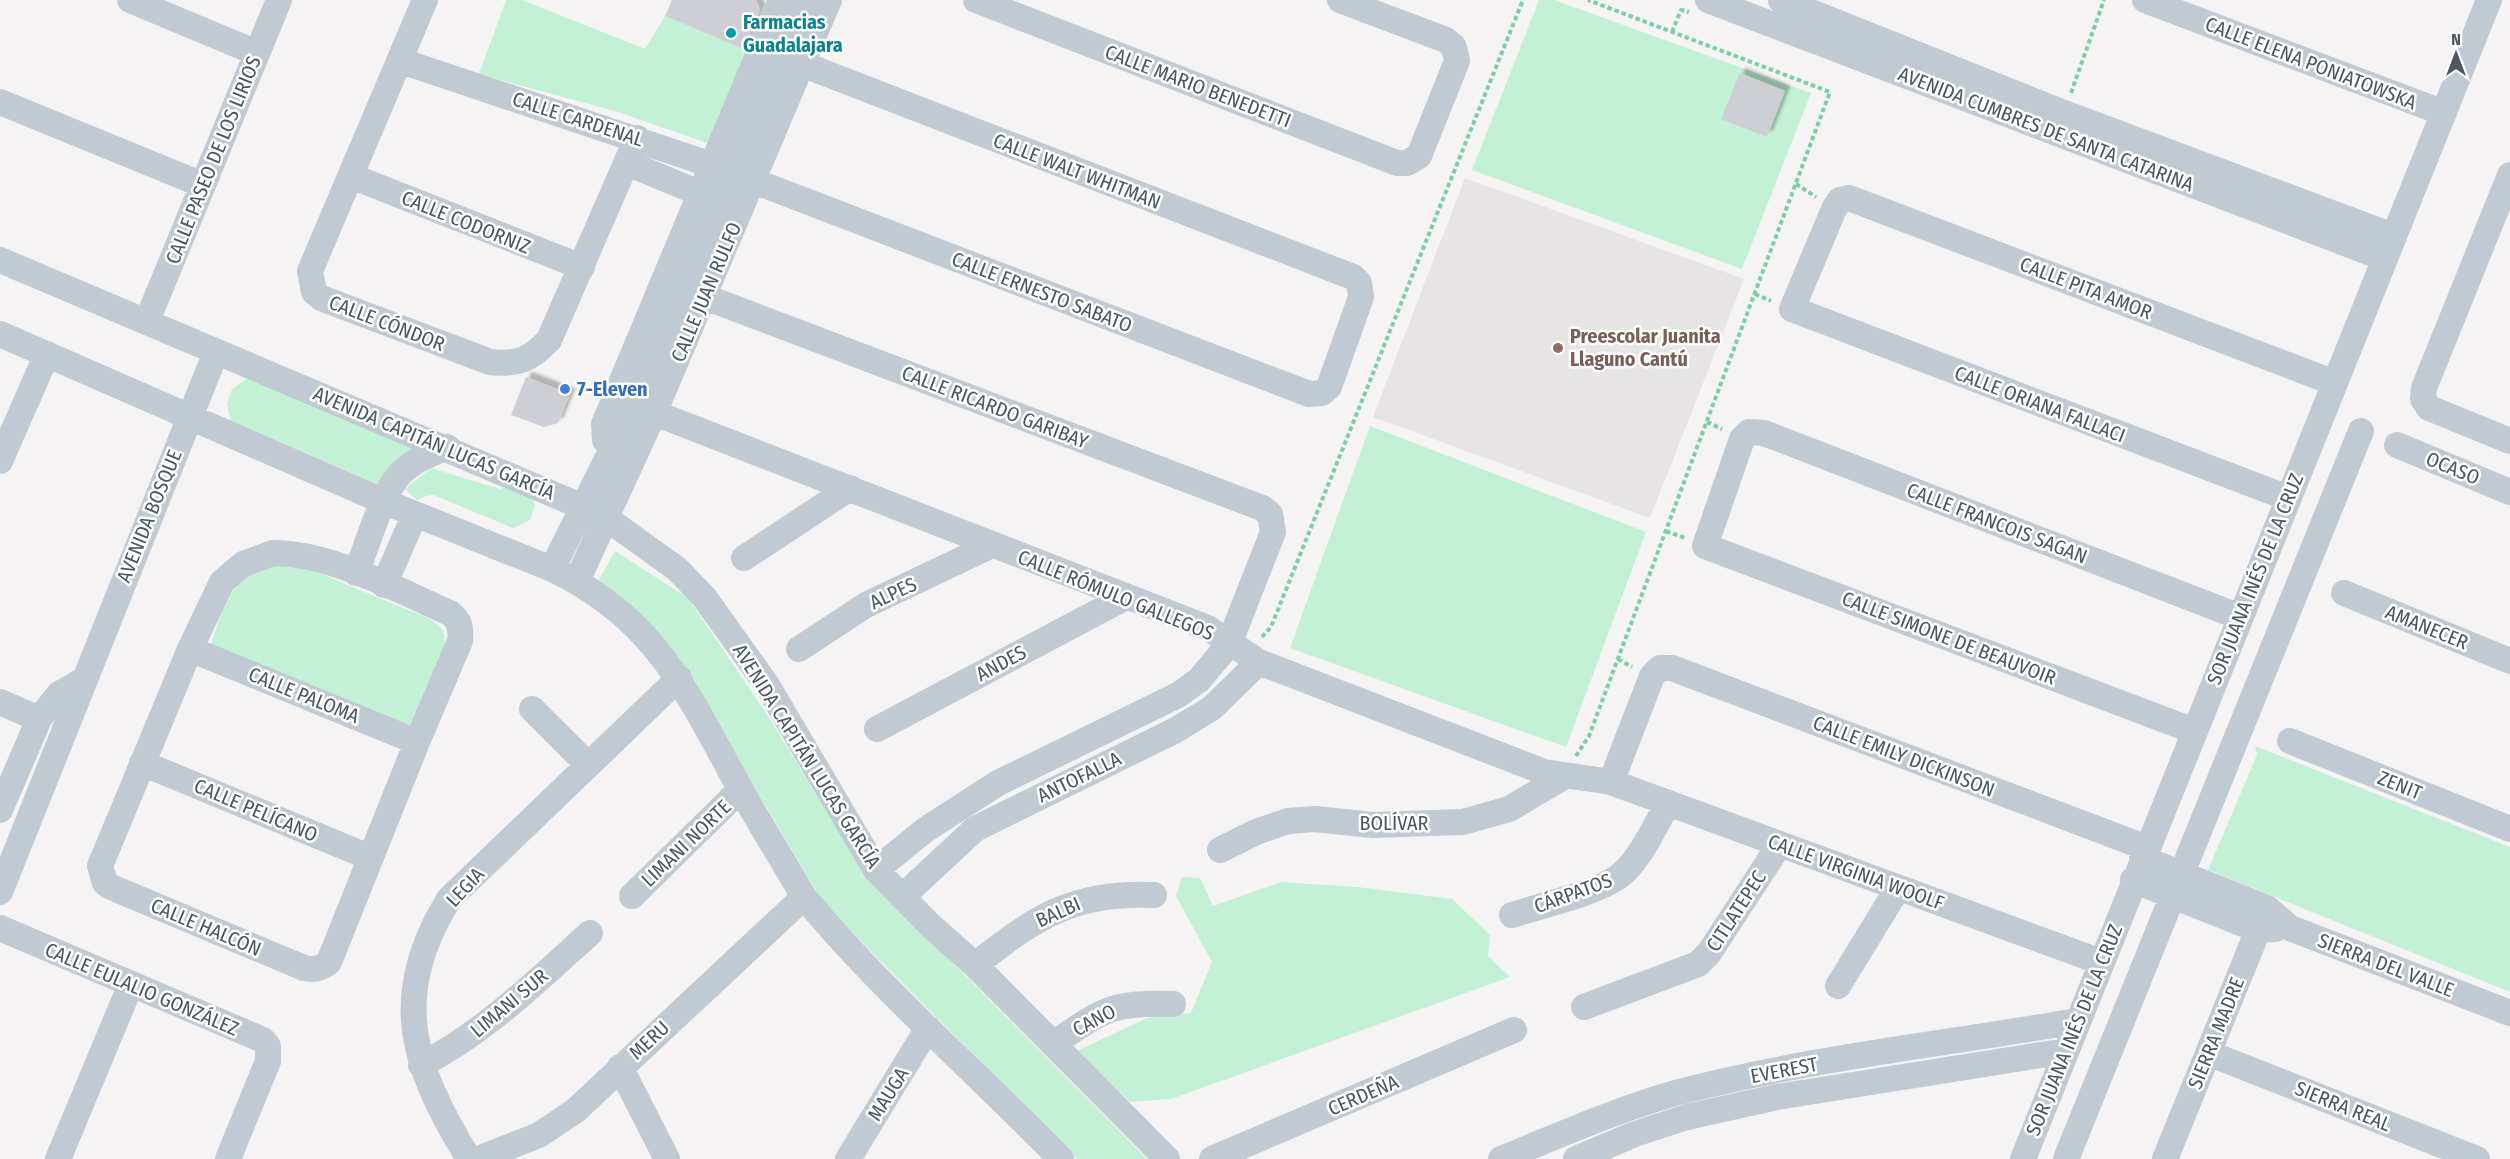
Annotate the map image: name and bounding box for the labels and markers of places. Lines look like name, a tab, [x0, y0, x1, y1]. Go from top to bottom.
place label: Farmacias Guadalajara	[743, 10, 843, 57]
marker: Farmacias Guadalajara	[724, 26, 738, 40]
place label: Preescolar Juanita Llaguno Cantú	[1570, 324, 1721, 371]
marker: Preescolar Juanita Llaguno Cantú	[1551, 341, 1565, 355]
place label: 7-Eleven	[577, 377, 648, 401]
marker: 7-Eleven	[558, 382, 572, 396]

